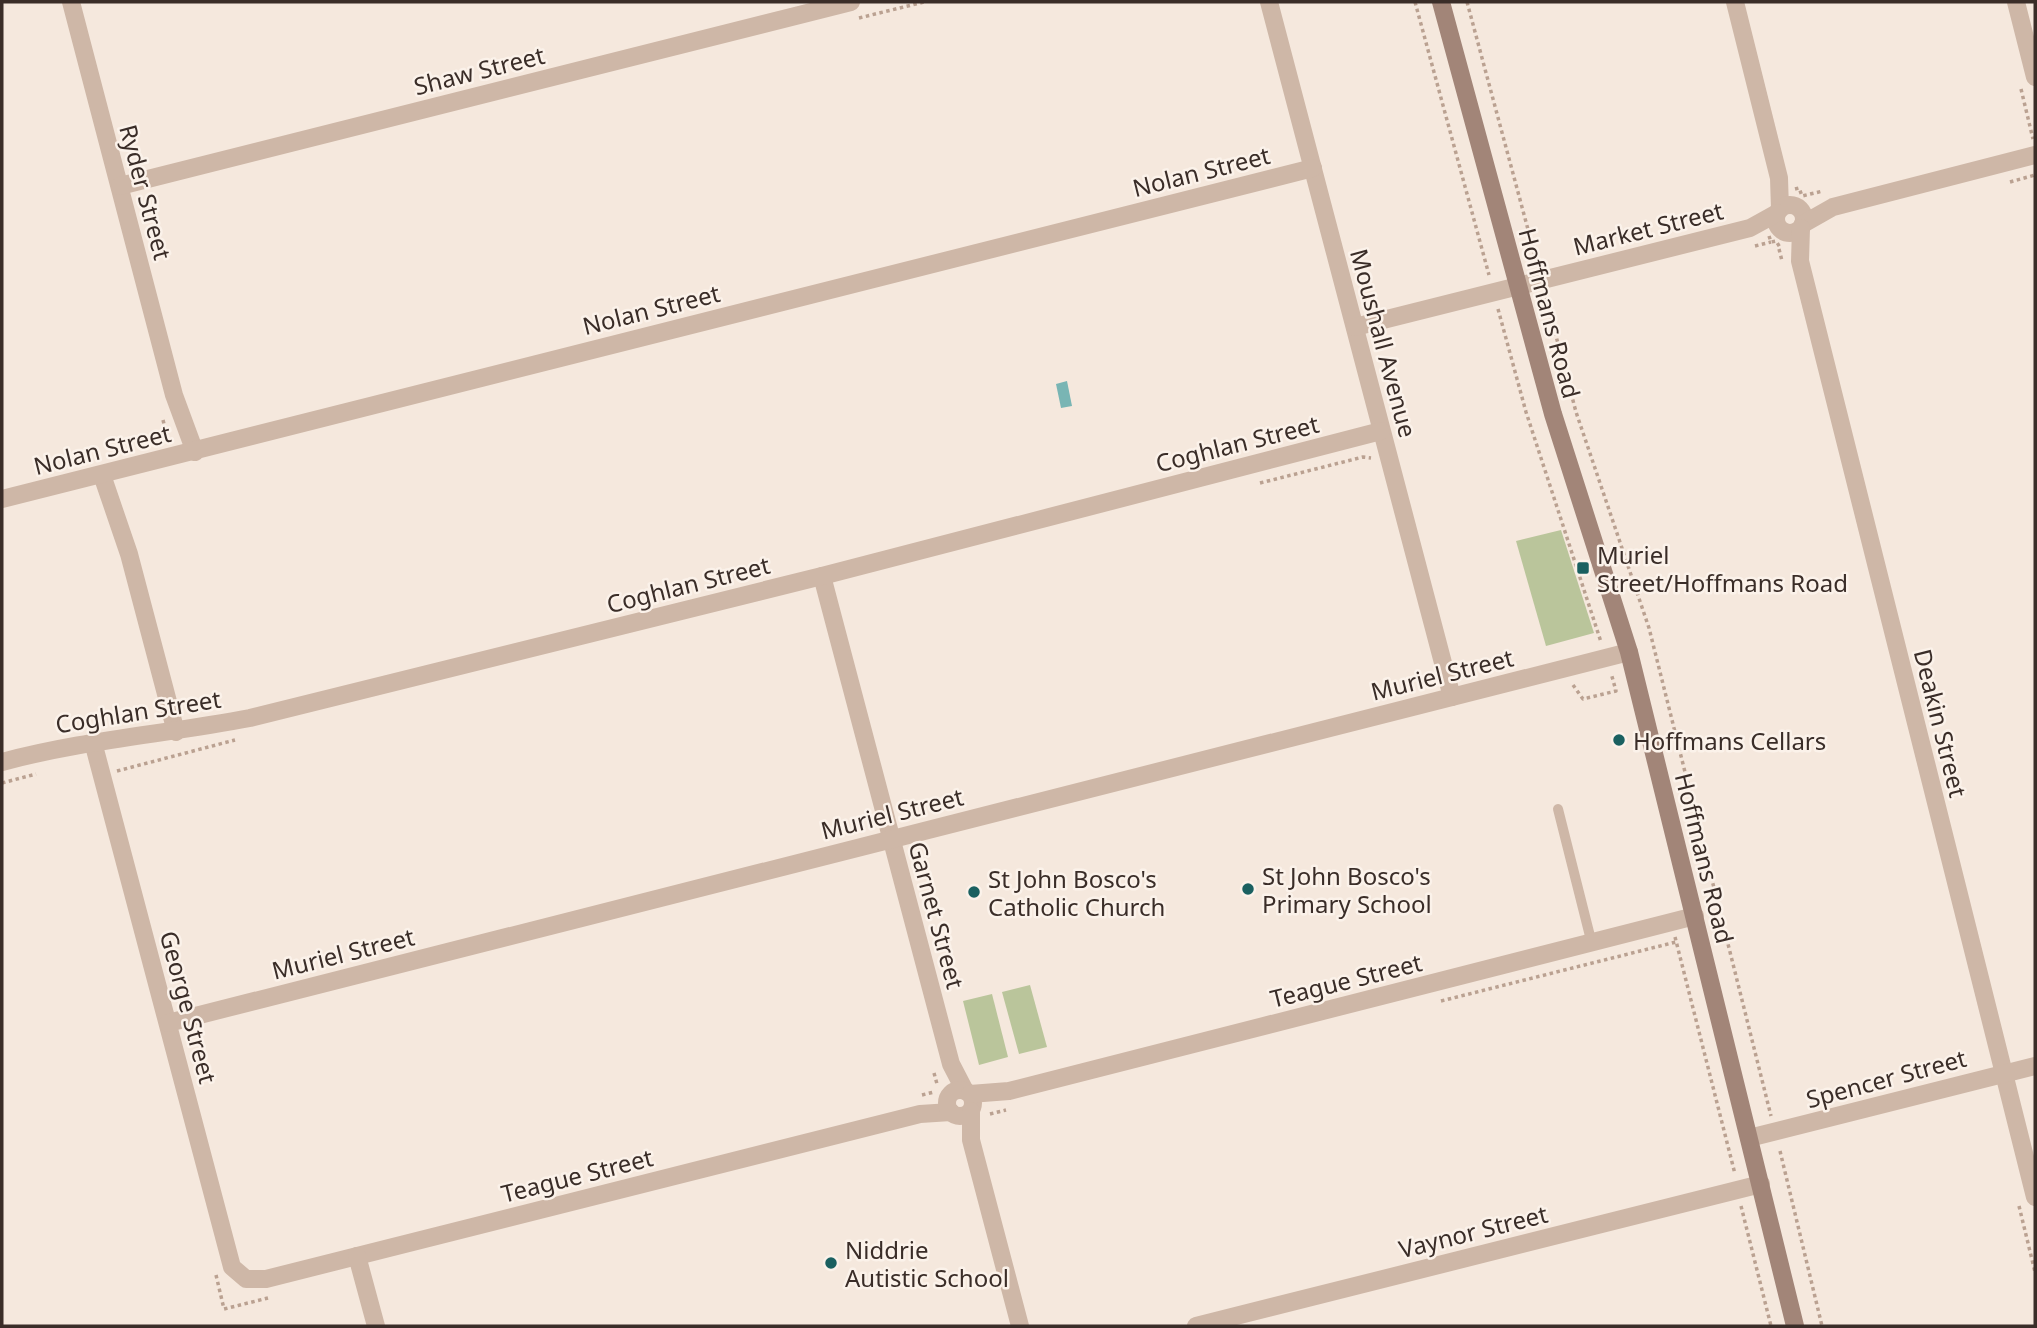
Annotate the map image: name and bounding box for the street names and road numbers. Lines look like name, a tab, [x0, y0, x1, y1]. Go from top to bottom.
street label: Shaw Street	[410, 38, 548, 102]
street label: Ryder Street	[112, 121, 180, 264]
street label: Nolan Street	[1129, 138, 1273, 204]
street label: Market Street	[1570, 193, 1727, 263]
street label: Hoffmans Road	[1511, 224, 1589, 402]
street label: Moushall Avenue	[1343, 245, 1425, 441]
street label: Nolan Street	[579, 276, 723, 342]
street label: Coghlan Street	[1152, 407, 1322, 479]
street label: Nolan Street	[30, 416, 174, 482]
street label: Coghlan Street	[603, 548, 773, 620]
street label: Muriel Street	[1367, 640, 1517, 708]
street label: Deakin Street	[1907, 645, 1975, 801]
street label: Coghlan Street	[53, 682, 223, 740]
street label: Hoffmans Road	[1668, 769, 1742, 947]
street label: Muriel Street	[817, 779, 967, 847]
street label: Garnet Street	[902, 838, 973, 993]
street label: Muriel Street	[268, 919, 418, 987]
street label: George Street	[153, 927, 225, 1087]
street label: Teague Street	[1267, 945, 1426, 1015]
street label: Spencer Street	[1802, 1041, 1970, 1115]
street label: Teague Street	[498, 1140, 657, 1210]
street label: Vaynor Street	[1395, 1197, 1551, 1265]

